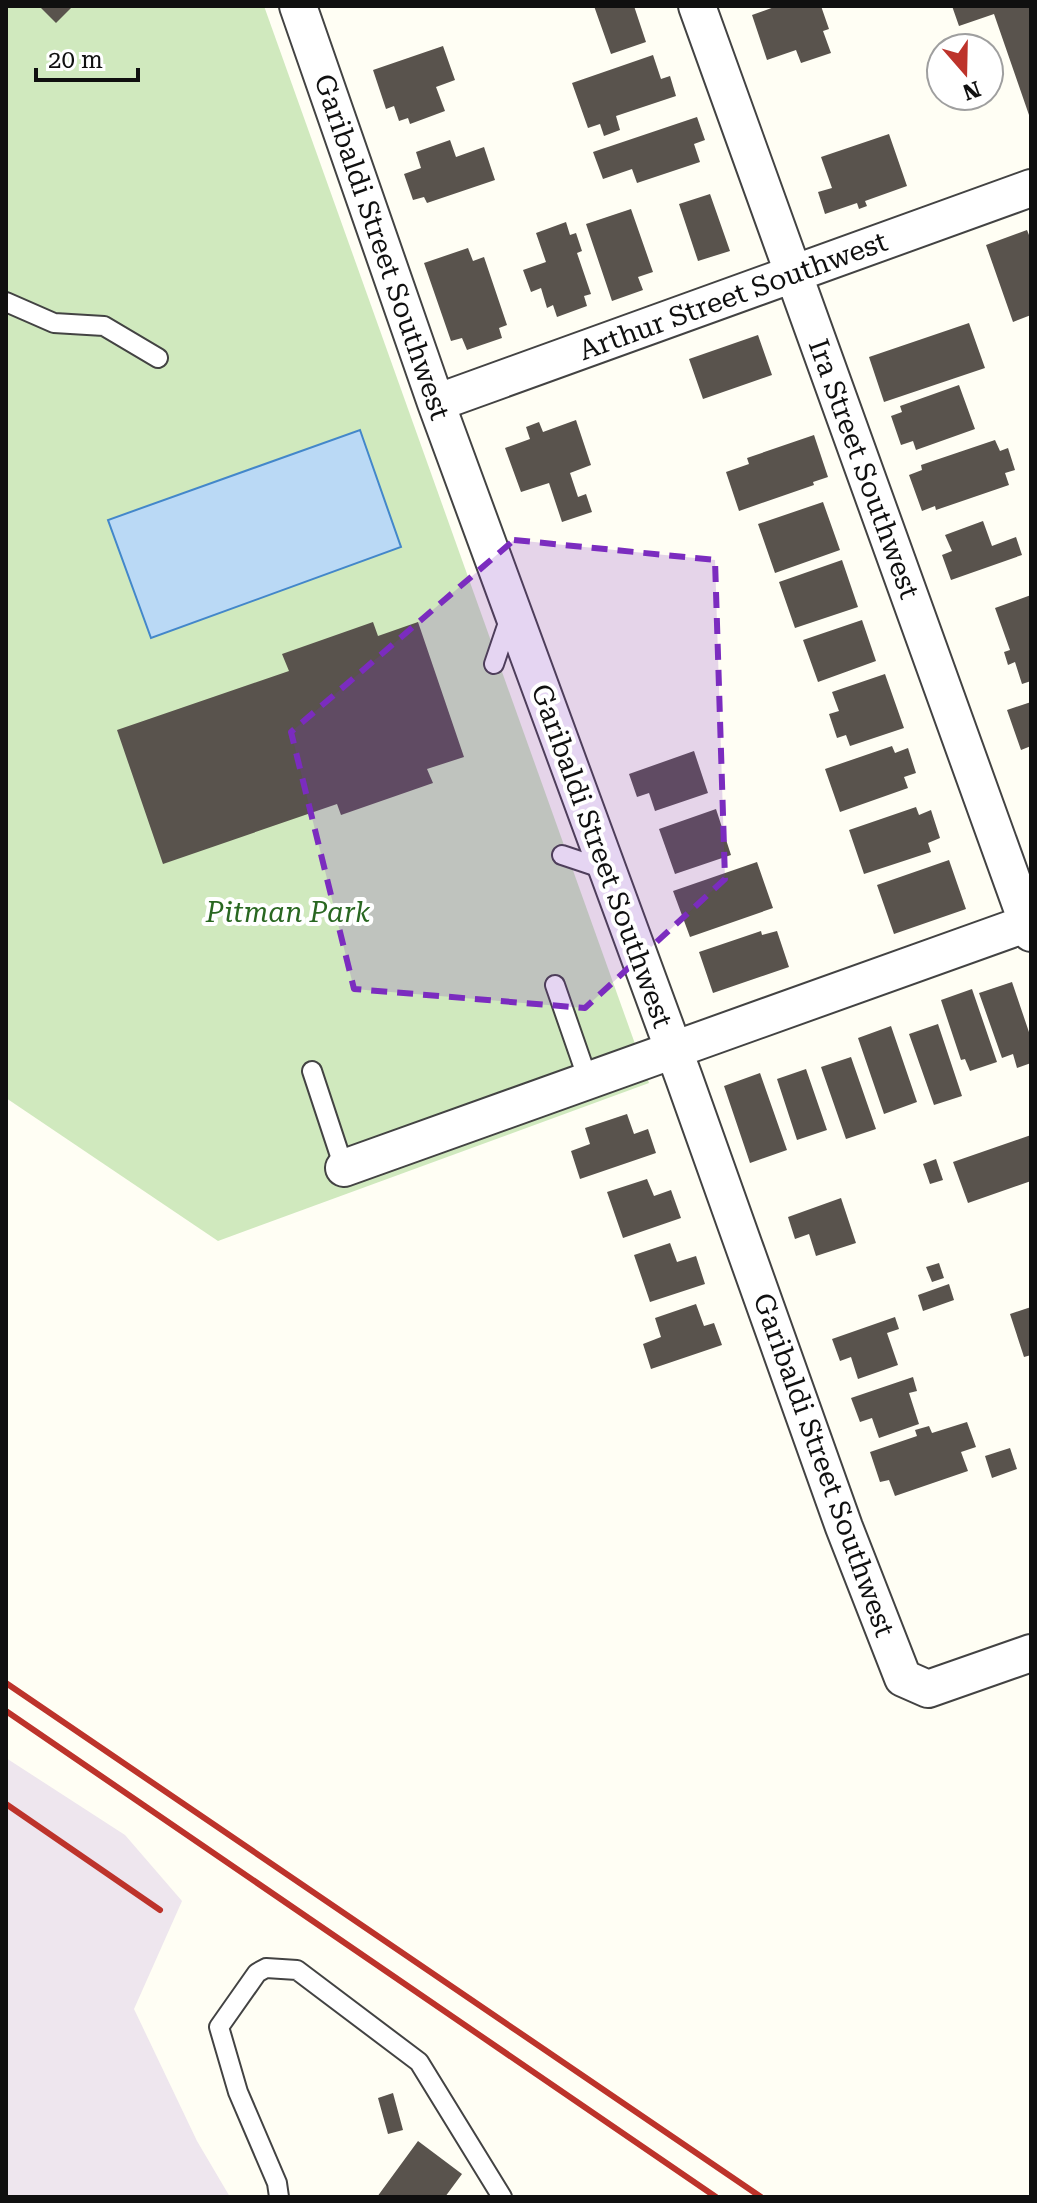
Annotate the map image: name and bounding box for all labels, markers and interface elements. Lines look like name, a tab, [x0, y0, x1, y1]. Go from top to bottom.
scale bar	[36, 32, 138, 82]
north arrow	[925, 32, 1005, 112]
text: 20 m	[48, 46, 103, 74]
street label: Garibaldi Street Southwest	[307, 70, 457, 424]
text: N	[959, 76, 984, 105]
street label: Arthur Street Southwest	[574, 225, 892, 367]
street label: Ira Street Southwest	[802, 335, 926, 603]
street label: Garibaldi Street Southwest	[524, 680, 680, 1032]
park label: Pitman Park	[205, 896, 371, 929]
street label: Garibaldi Street Southwest	[746, 1289, 902, 1641]

